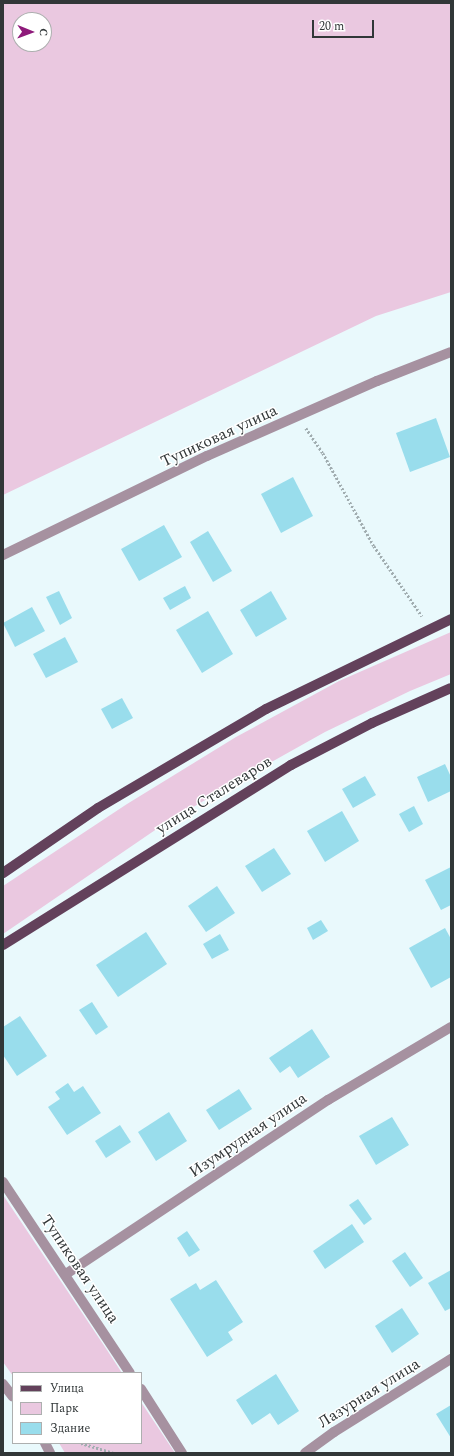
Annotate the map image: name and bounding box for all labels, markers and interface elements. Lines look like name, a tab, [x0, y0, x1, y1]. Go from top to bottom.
north arrow	[12, 12, 52, 52]
scale bar	[314, 12, 376, 38]
text: 20 m	[319, 17, 344, 36]
text: С	[35, 28, 52, 36]
street label: Тупиковая улица	[158, 401, 280, 471]
street label: улица Сталеваров	[153, 752, 275, 838]
street label: Изумрудная улица	[186, 1089, 310, 1181]
street label: Тупиковая улица	[37, 1211, 123, 1327]
street label: Лазурная улица	[315, 1354, 423, 1432]
legend	[12, 1372, 142, 1444]
text: Улица	[50, 1379, 84, 1398]
text: Парк	[50, 1399, 79, 1418]
text: Здание	[50, 1419, 90, 1438]

